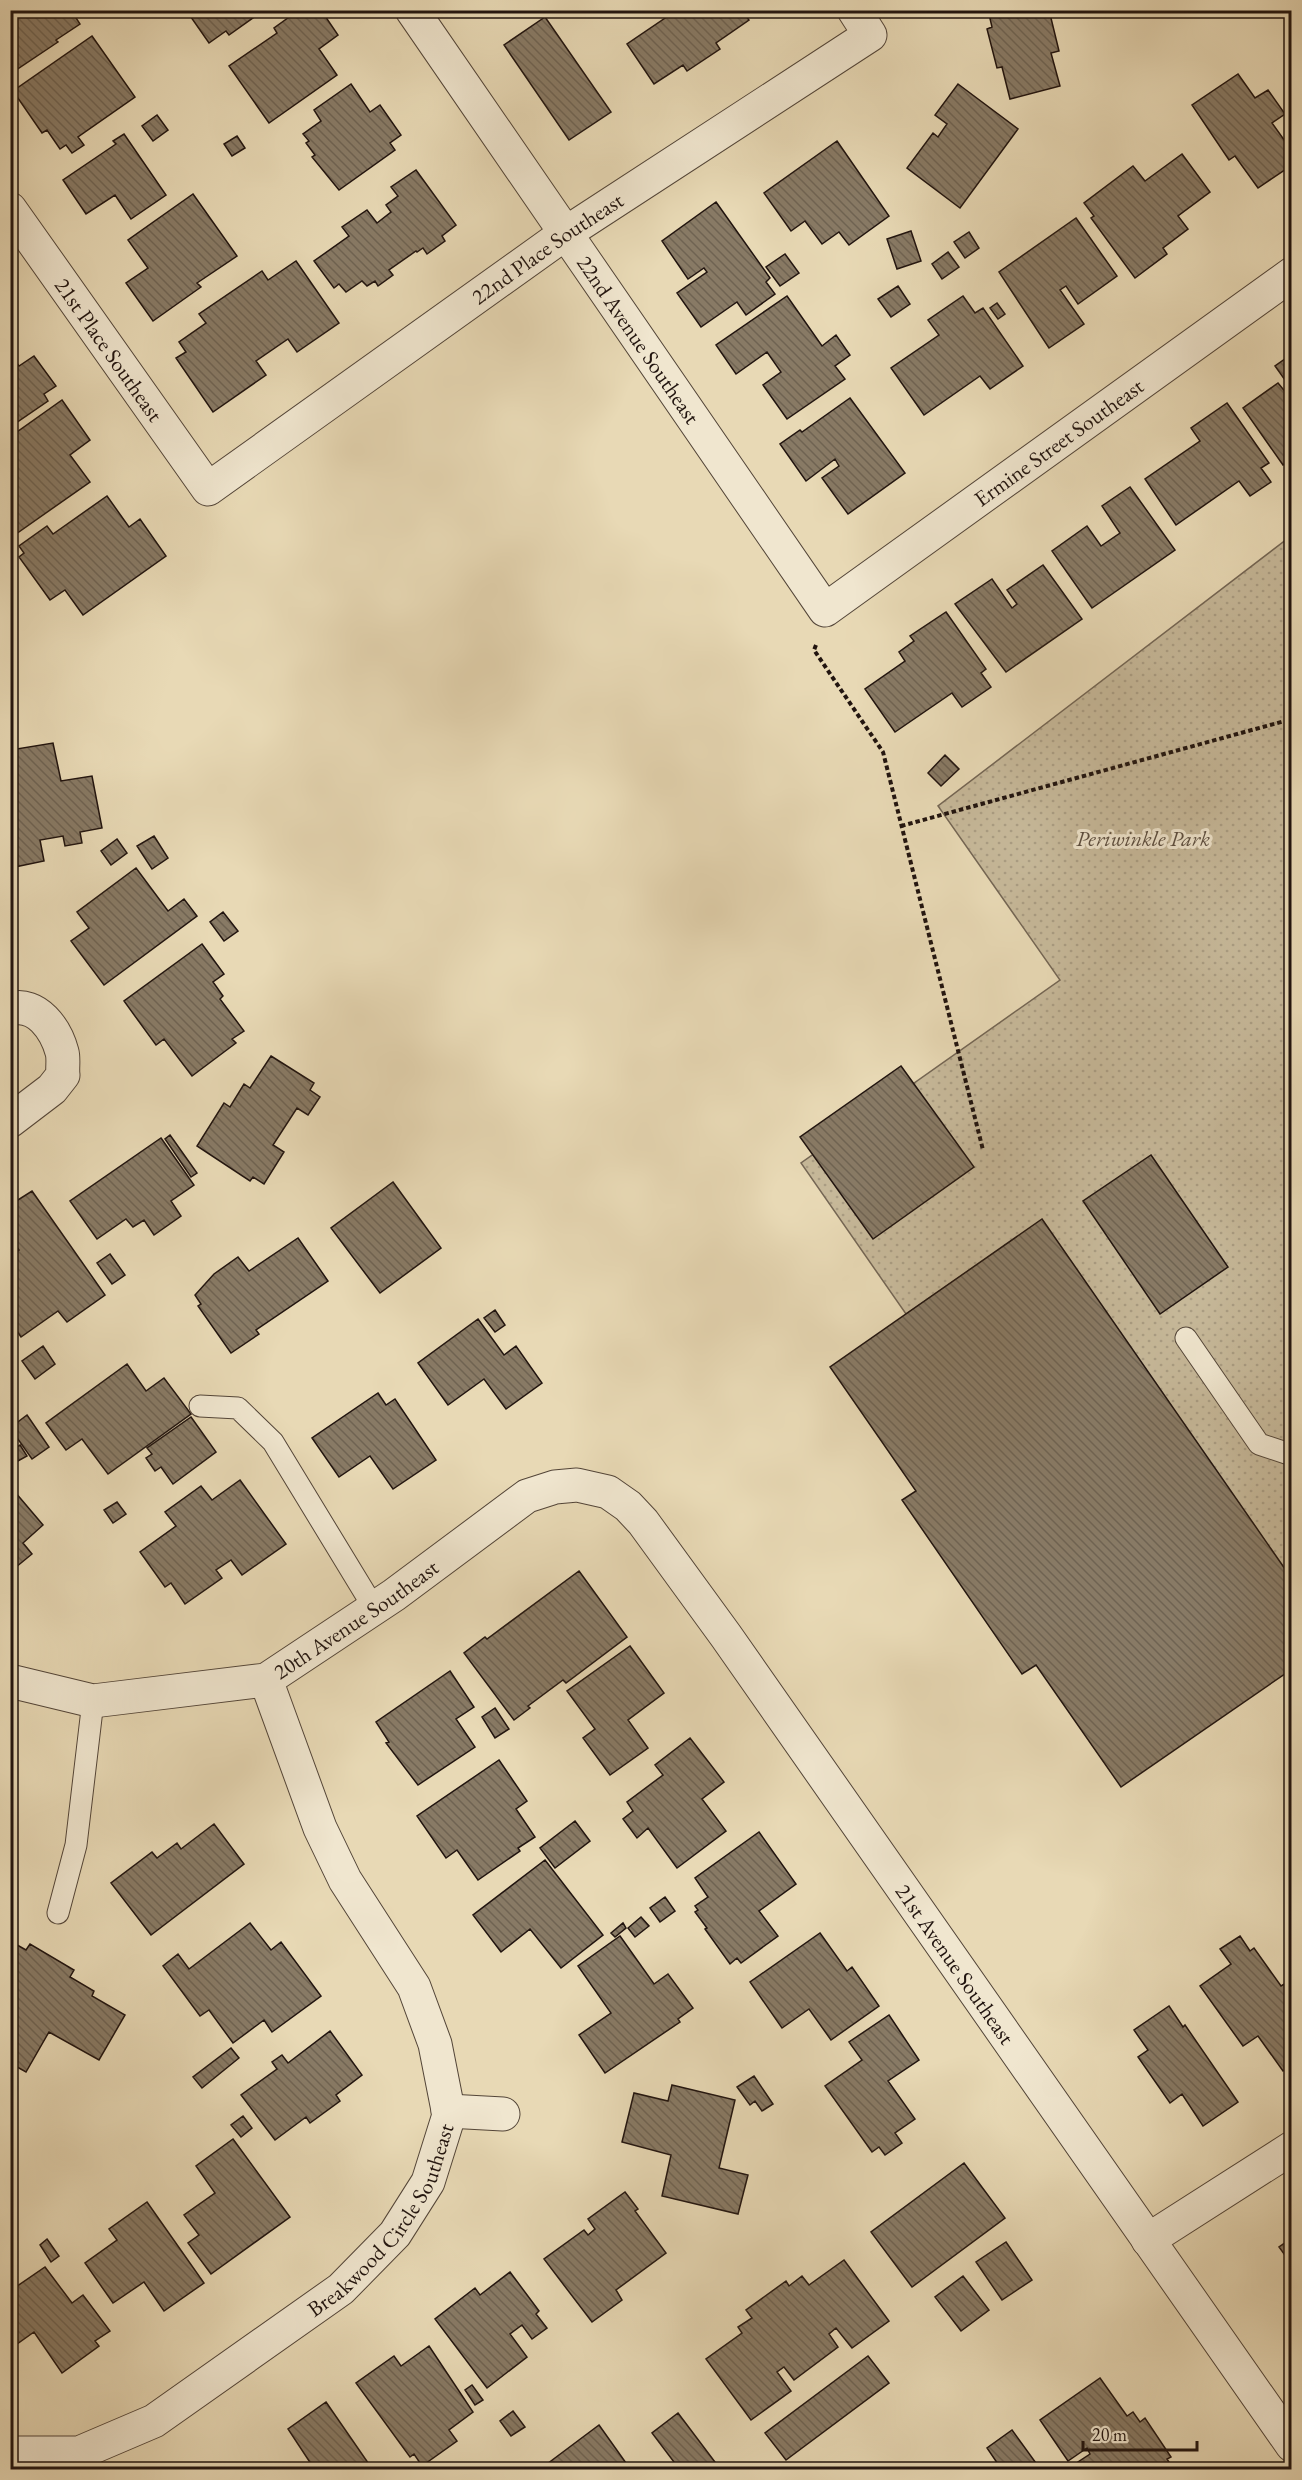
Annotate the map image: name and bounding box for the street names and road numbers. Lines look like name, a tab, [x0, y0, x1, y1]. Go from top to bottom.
street label: 22nd Place Southeast	[466, 186, 629, 311]
street label: 22nd Avenue Southeast	[570, 250, 707, 430]
street label: 21st Place Southeast	[48, 272, 170, 427]
street label: Ermine Street Southeast	[968, 372, 1149, 513]
street label: 20th Avenue Southeast	[268, 1553, 444, 1686]
street label: 21st Avenue Southeast	[889, 1878, 1021, 2050]
street label: Breakwood Circle Southeast	[302, 2120, 461, 2323]

